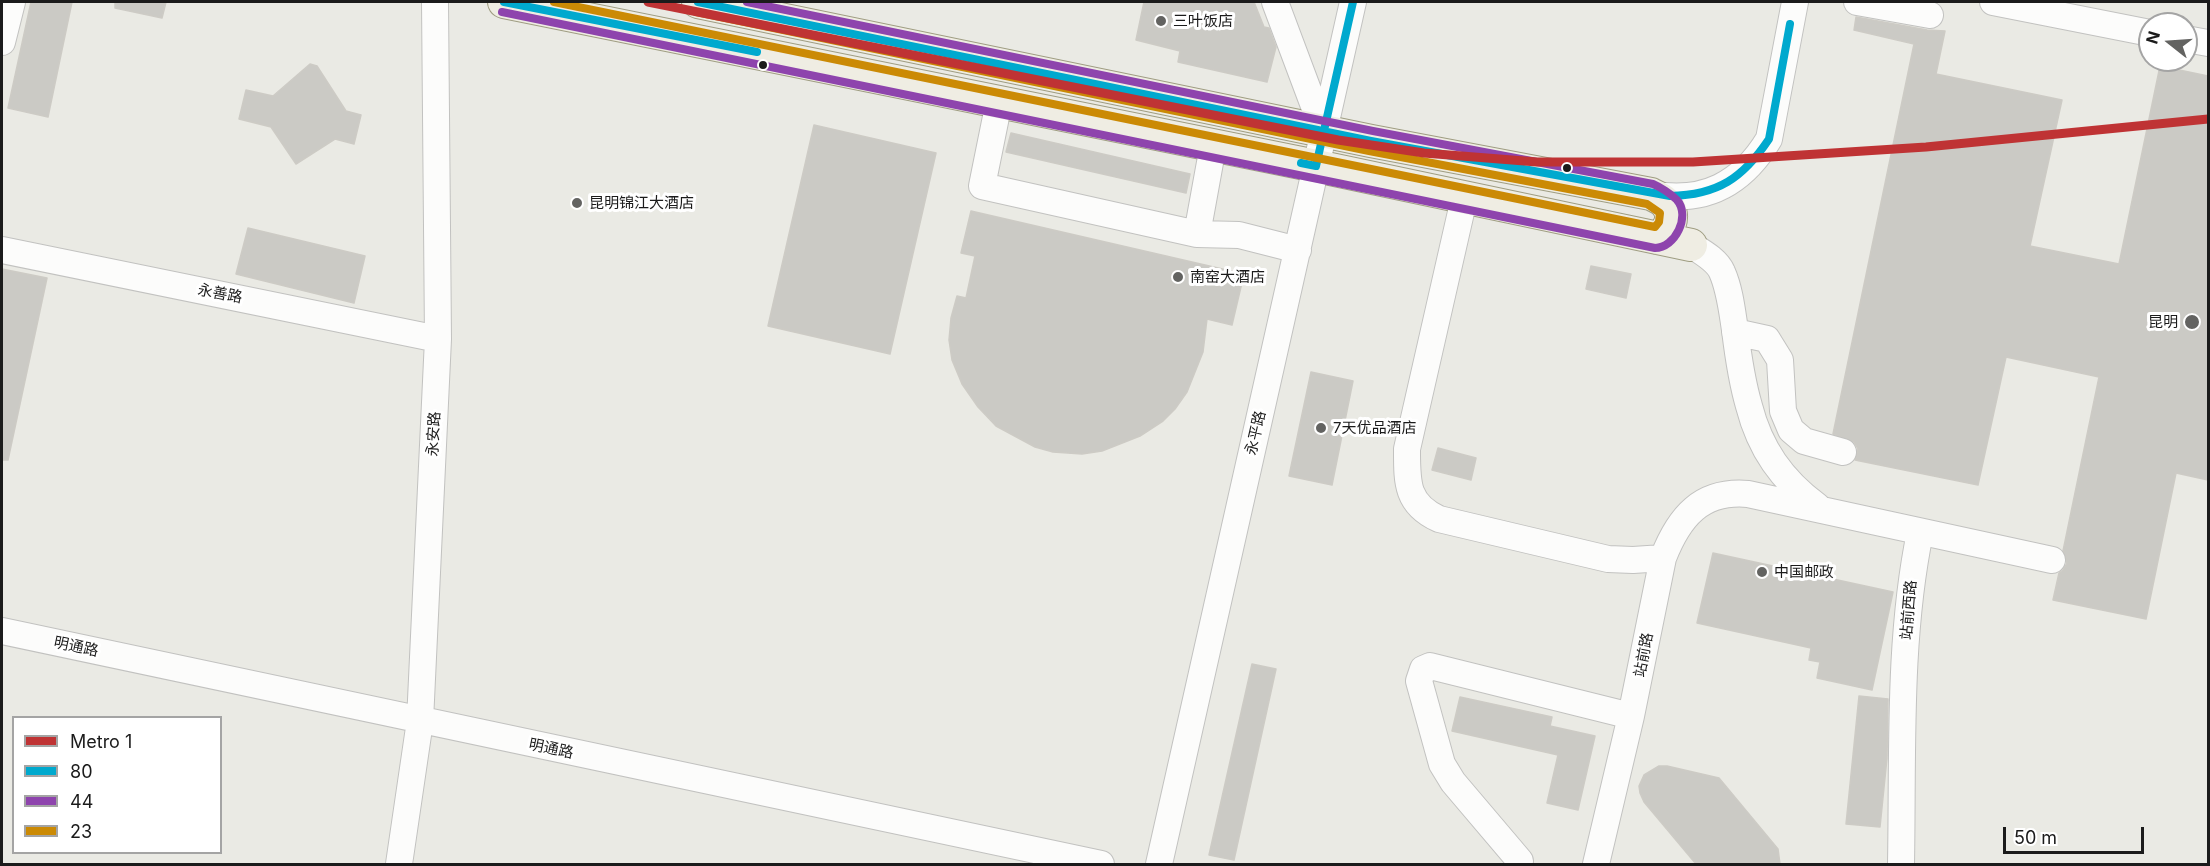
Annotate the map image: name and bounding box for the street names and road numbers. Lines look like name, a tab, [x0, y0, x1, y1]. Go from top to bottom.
street label: 永善路	[196, 281, 244, 307]
street label: 永平路	[1242, 409, 1270, 457]
street label: 永安路	[424, 411, 444, 457]
street label: 站前西路	[1897, 579, 1921, 641]
street label: 站前路	[1631, 631, 1657, 679]
street label: 明通路	[52, 634, 100, 660]
street label: 明通路	[527, 736, 575, 762]

